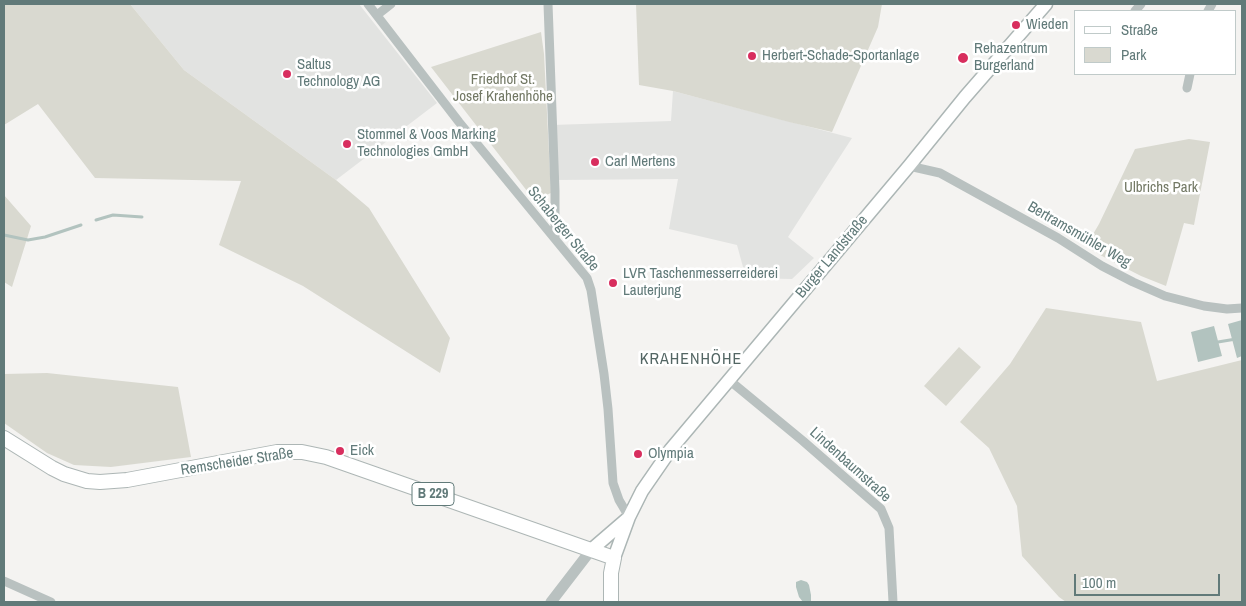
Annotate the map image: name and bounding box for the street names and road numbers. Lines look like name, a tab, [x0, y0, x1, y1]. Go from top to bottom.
street label: Schaberger Straße	[523, 183, 603, 275]
street label: Bertramsmühler Weg	[1024, 198, 1134, 272]
street label: Burger Landstraße	[792, 212, 872, 302]
street label: Lindenbaumstraße	[806, 424, 894, 506]
street label: Remscheider Straße	[180, 444, 294, 480]
road number: B 229	[412, 482, 454, 506]

